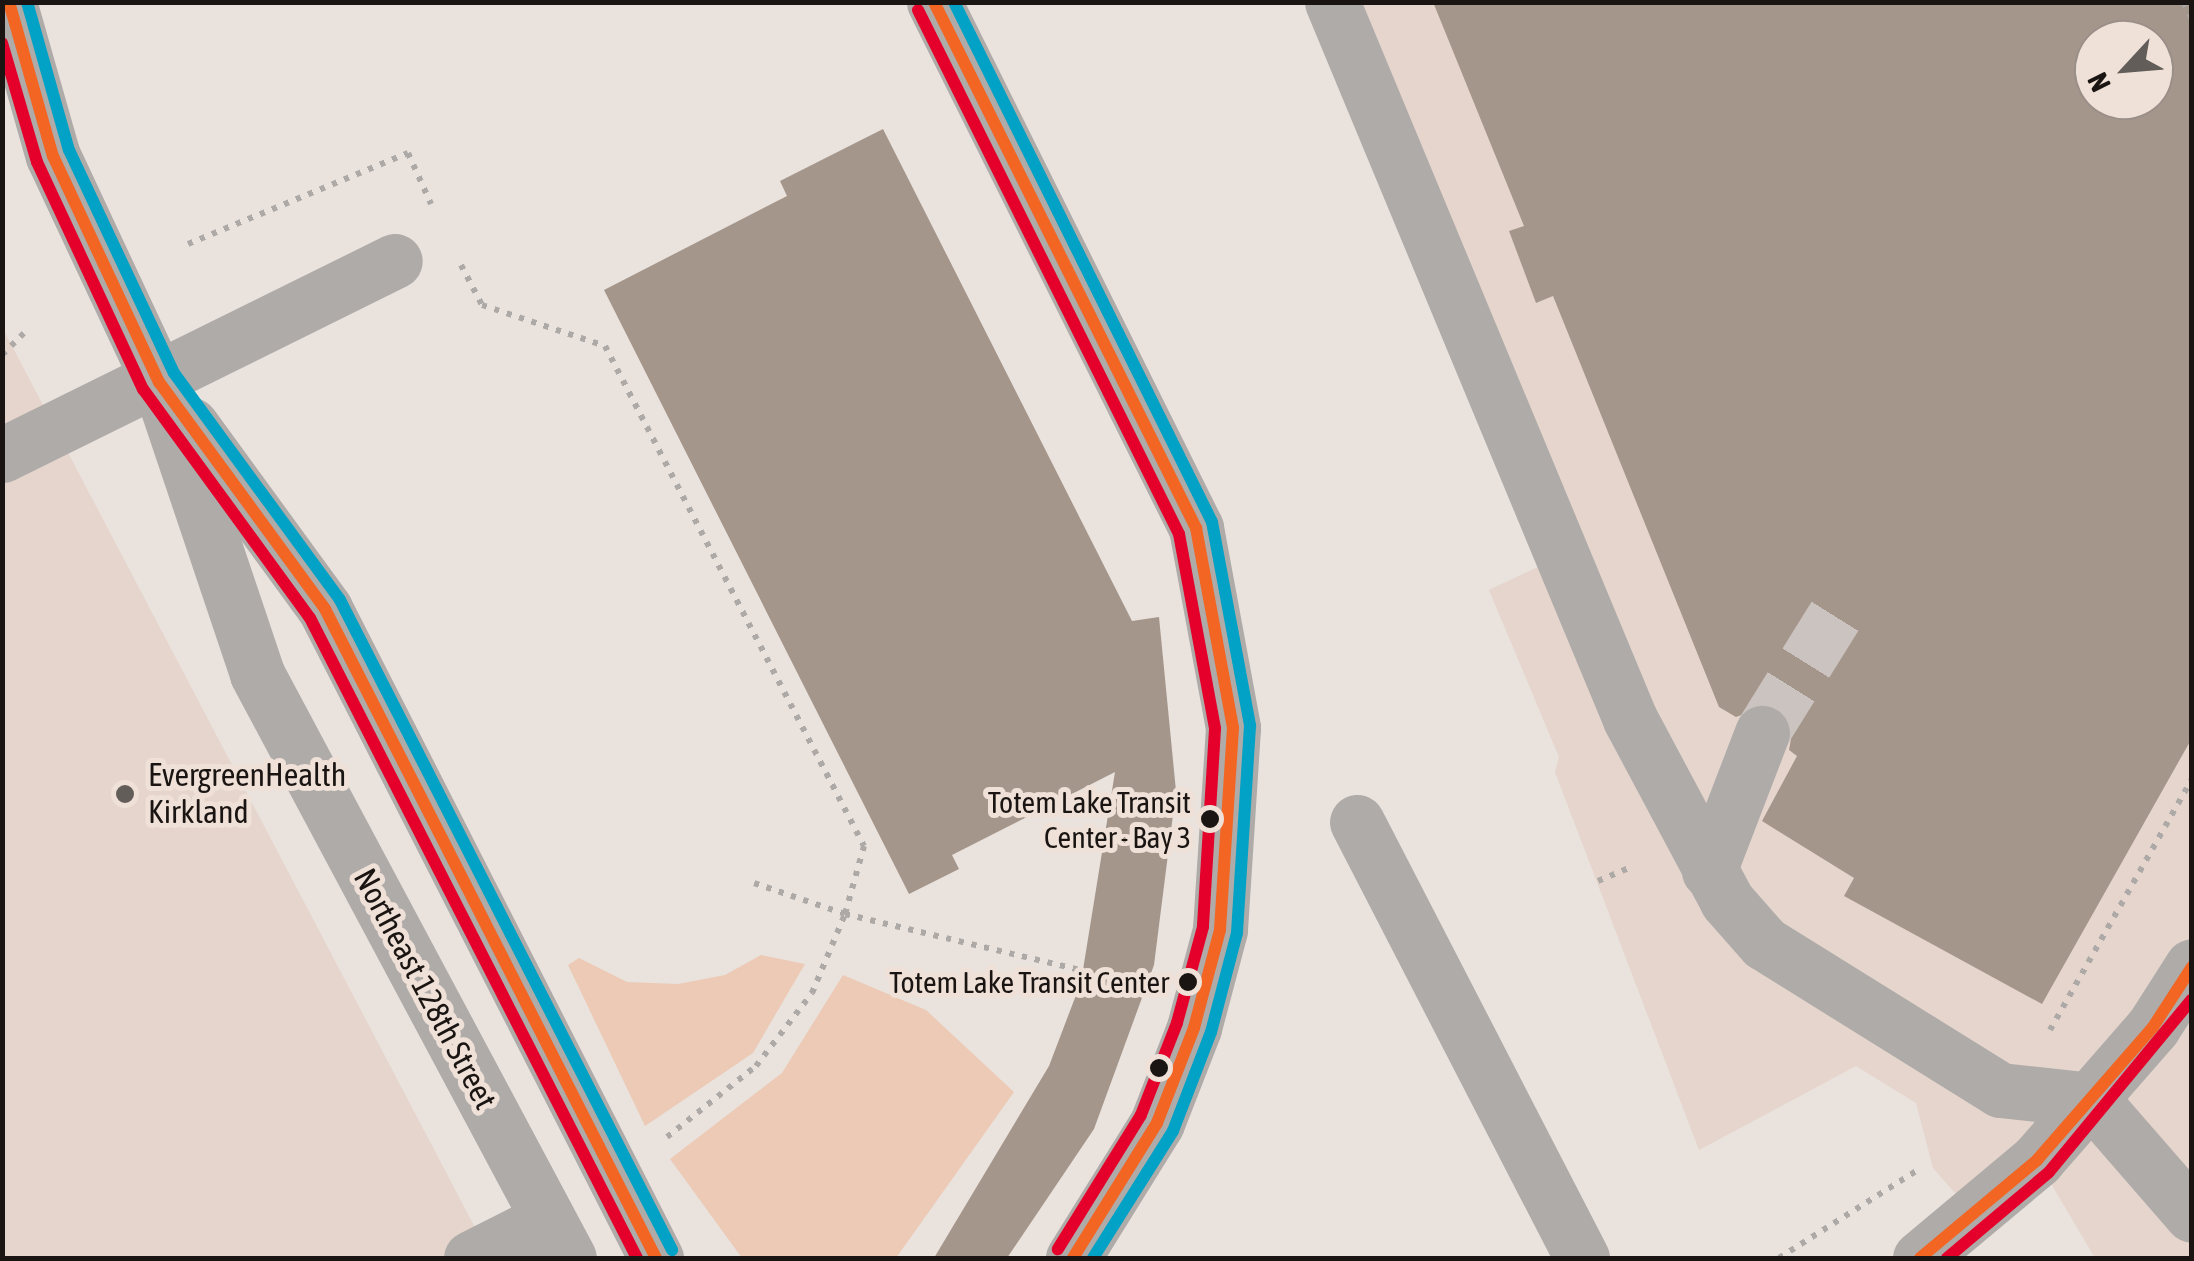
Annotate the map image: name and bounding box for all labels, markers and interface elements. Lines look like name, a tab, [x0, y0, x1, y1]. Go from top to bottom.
north arrow	[2074, 20, 2174, 120]
text: N	[2081, 68, 2117, 97]
place label: EvergreenHealth Kirkland	[148, 757, 346, 832]
marker: EvergreenHealth Kirkland	[112, 781, 138, 807]
place label: Totem Lake Transit Center - Bay 3	[988, 784, 1191, 854]
marker: Totem Lake Transit Center - Bay 3	[1200, 809, 1220, 829]
street label: Northeast 128th Street	[345, 862, 505, 1116]
place label: Totem Lake Transit Center	[889, 964, 1169, 1000]
marker: Totem Lake Transit Center	[1178, 972, 1198, 992]
unlabelled marker	[1149, 1058, 1169, 1078]

